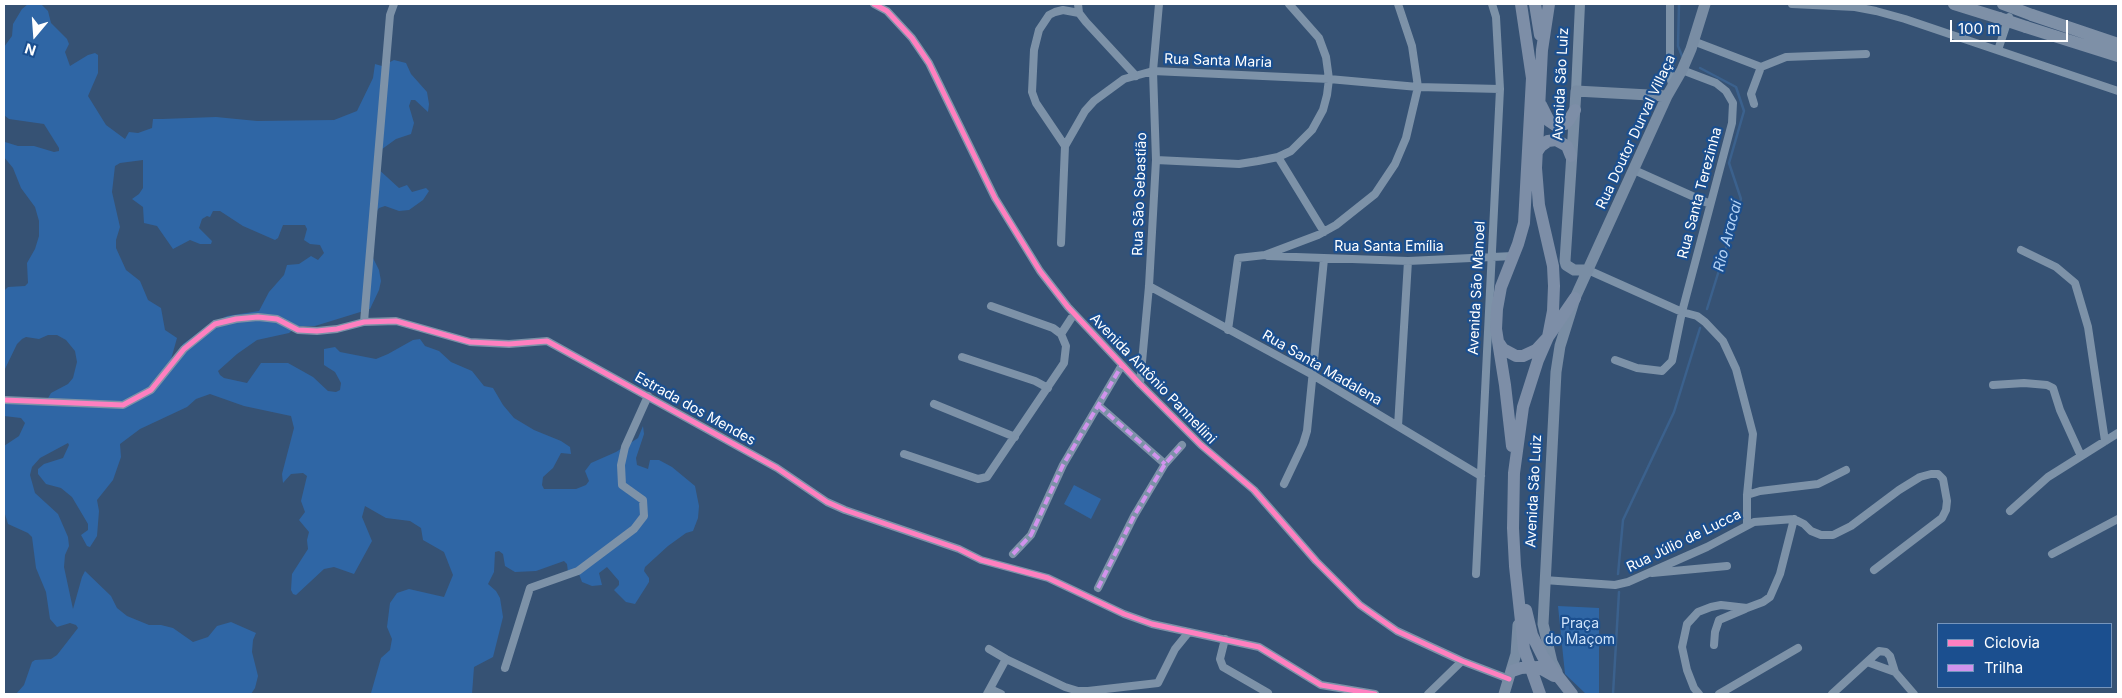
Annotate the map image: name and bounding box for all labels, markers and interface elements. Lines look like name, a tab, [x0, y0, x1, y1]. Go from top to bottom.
north arrow	[10, 10, 60, 60]
scale bar	[1952, 10, 2070, 42]
text: 100 m	[1958, 19, 2000, 38]
street label: Avenida São Luiz	[1550, 27, 1572, 141]
text: N	[23, 40, 38, 59]
street label: Rua Santa Maria	[1164, 51, 1272, 71]
street label: Rua Doutor Durval Villaça	[1593, 52, 1679, 212]
street label: Rua Santa Terezinha	[1674, 125, 1726, 261]
street label: Rua São Sebastião	[1129, 132, 1151, 256]
water label: Rio Aracaí	[1710, 198, 1746, 274]
street label: Avenida São Manoel	[1465, 220, 1489, 356]
street label: Rua Santa Emília	[1334, 239, 1444, 255]
street label: Avenida Antônio Pannellini	[1086, 310, 1220, 448]
street label: Rua Santa Madalena	[1259, 327, 1385, 409]
street label: Estrada dos Mendes	[632, 369, 758, 449]
street label: Avenida São Luiz	[1523, 434, 1545, 548]
street label: Rua Júlio de Lucca	[1624, 506, 1744, 576]
park label: Praça do Maçom	[1545, 616, 1615, 648]
legend	[1937, 623, 2112, 688]
text: Ciclovia	[1984, 633, 2040, 652]
text: Trilha	[1984, 658, 2023, 677]

